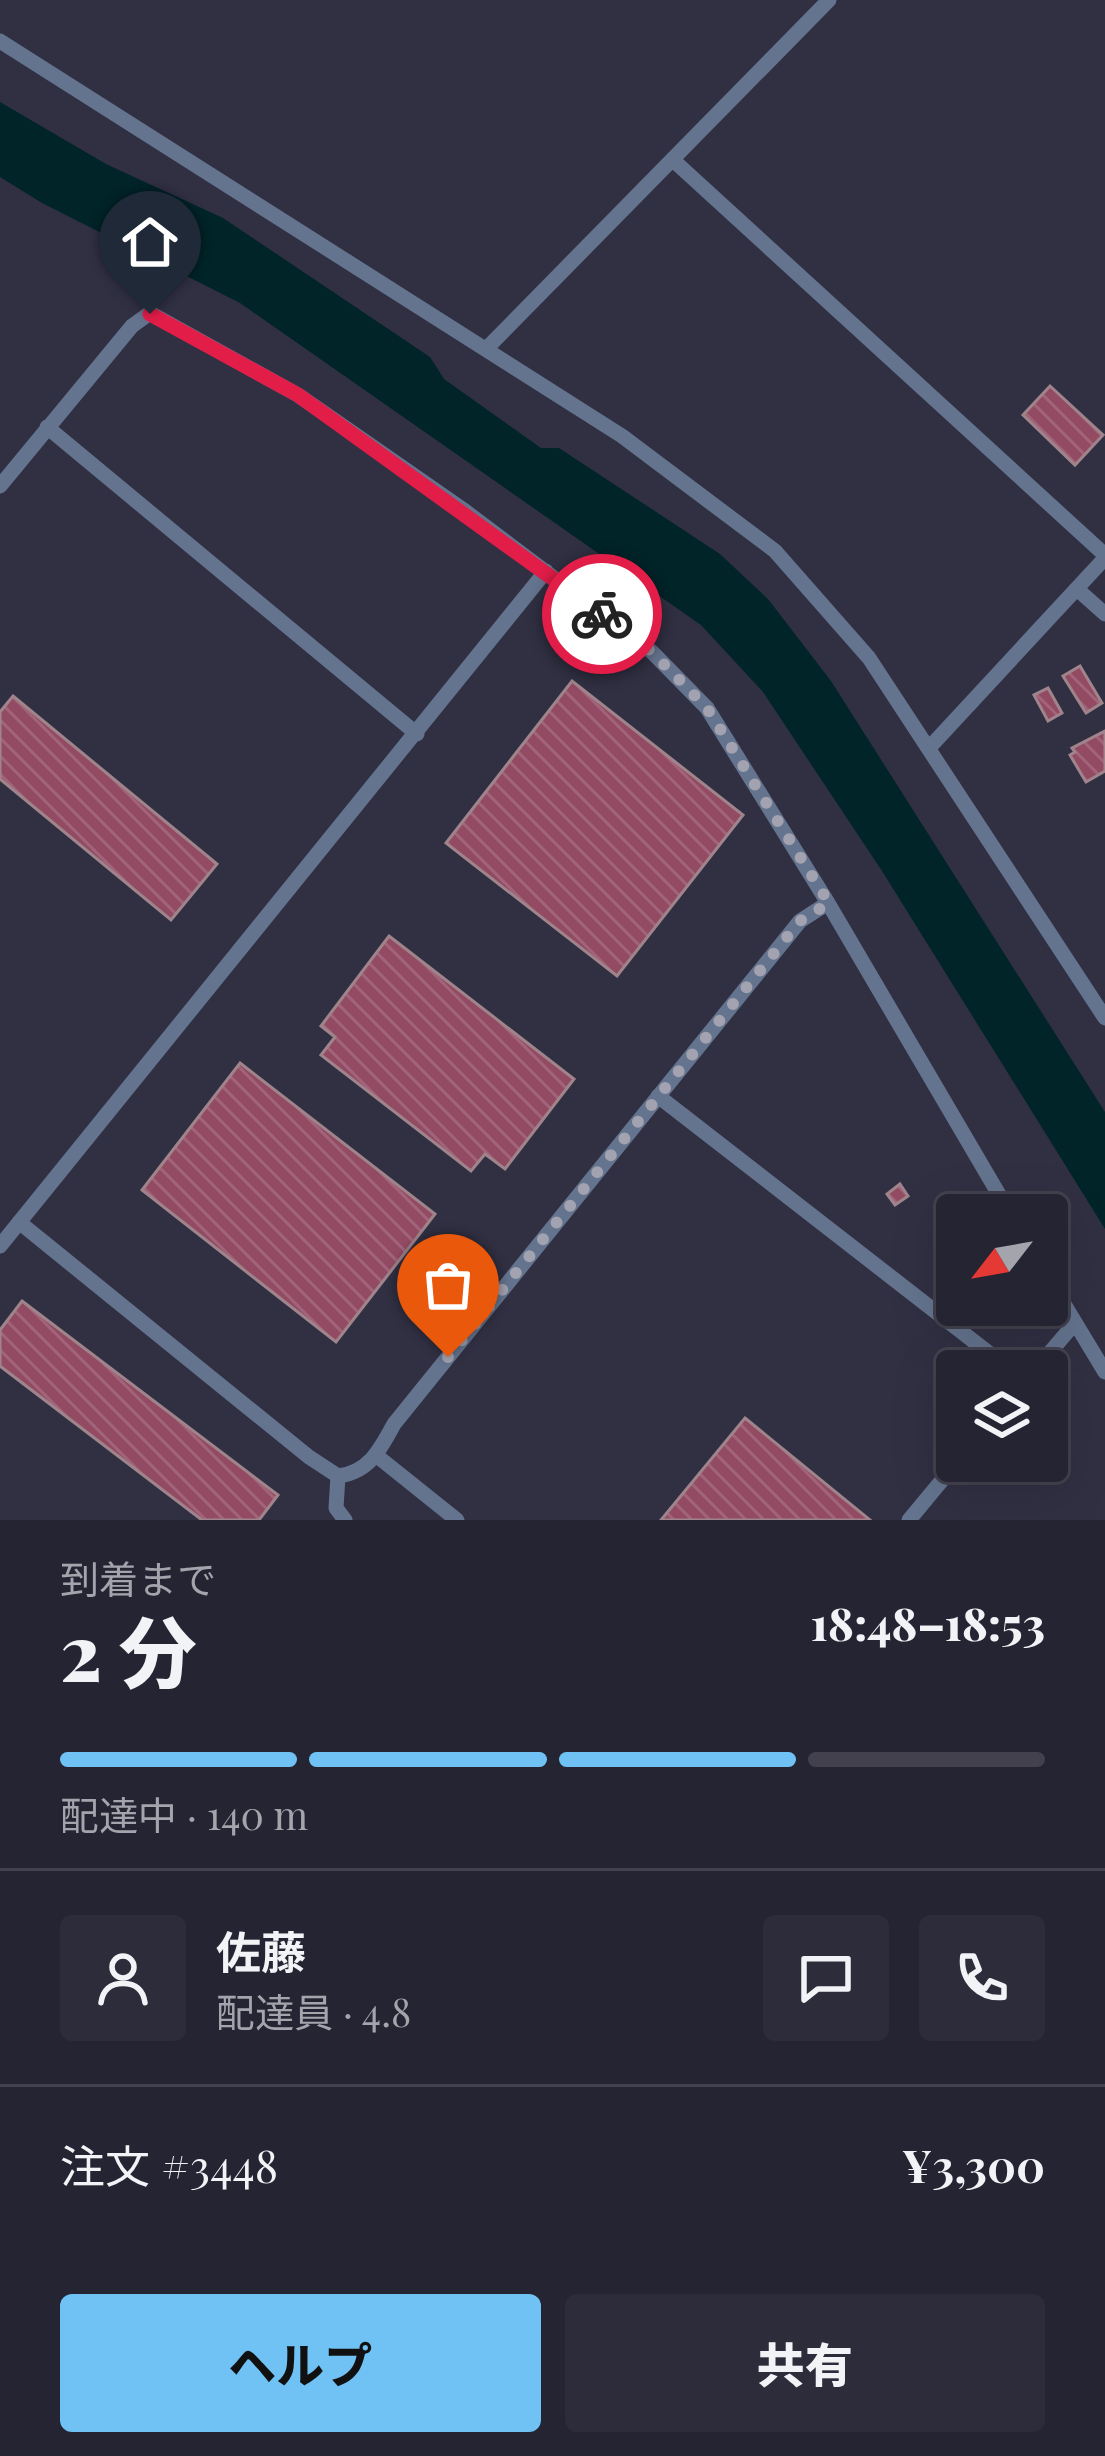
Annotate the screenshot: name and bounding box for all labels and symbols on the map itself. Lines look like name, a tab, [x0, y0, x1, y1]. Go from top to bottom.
pin	[99, 191, 201, 314]
courier	[542, 554, 662, 674]
north arrow	[936, 1194, 1068, 1326]
pin	[397, 1234, 499, 1357]

